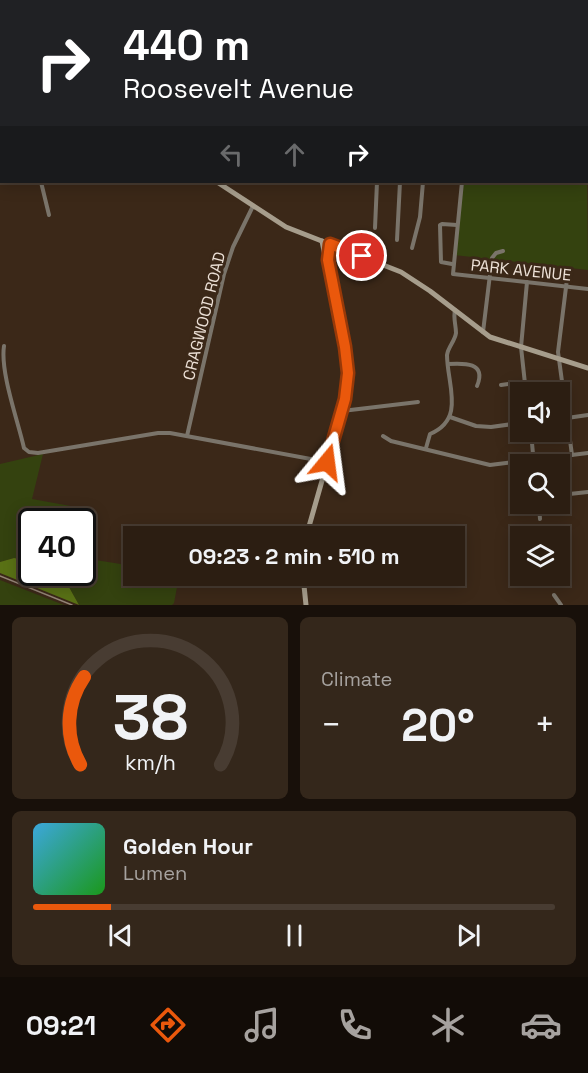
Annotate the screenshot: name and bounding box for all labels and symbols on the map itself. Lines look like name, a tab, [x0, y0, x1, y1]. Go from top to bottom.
pin	[336, 230, 387, 281]
street label: CRAGWOOD ROAD	[178, 250, 230, 382]
street label: PARK AVENUE	[470, 254, 572, 286]
position arrow	[295, 430, 359, 494]
speed limit sign: 40	[18, 508, 96, 586]

